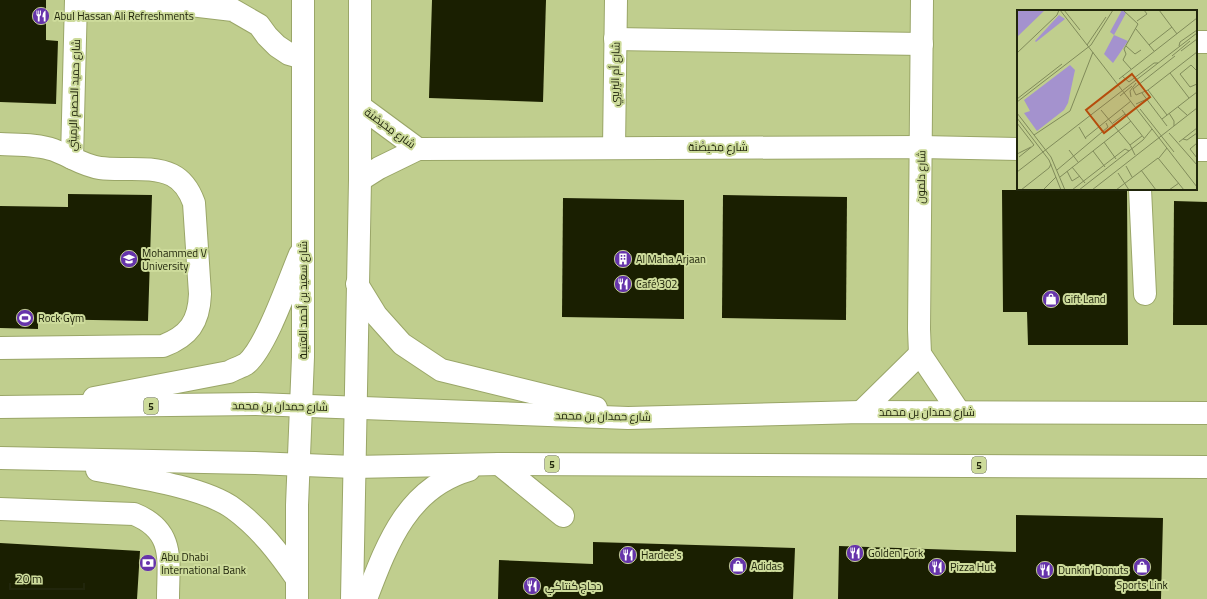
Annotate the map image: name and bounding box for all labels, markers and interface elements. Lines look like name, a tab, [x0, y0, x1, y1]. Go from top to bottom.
restaurant icon: Abul Hassan Ali Refreshments	[31, 6, 51, 26]
place label: Abul Hassan Ali Refreshments	[54, 8, 194, 24]
inset map	[1017, 10, 1197, 190]
street label: شارع حميد الحصم الرميثي	[64, 39, 85, 151]
street label: شارع أم اليِرَيبِي	[606, 42, 625, 106]
street label: شارع مِحَيصْنَة	[361, 104, 419, 152]
street label: شارع مِحَيصْنَة	[688, 139, 748, 155]
street label: شارع دلمون	[913, 150, 929, 204]
street label: شارع سعيد بن أحمد العتيبة	[295, 241, 311, 359]
place label: Mohammed V University	[142, 245, 208, 274]
school or university icon: Mohammed V University	[119, 249, 139, 269]
building icon: Al Maha Arjaan	[613, 249, 633, 269]
place label: Al Maha Arjaan	[636, 251, 706, 267]
restaurant icon: Café 302	[613, 274, 633, 294]
place label: Café 302	[636, 276, 678, 292]
shop icon: Gift Land	[1041, 289, 1061, 309]
place label: Gift Land	[1064, 291, 1106, 307]
sports icon: Rock Gym	[15, 308, 35, 328]
place label: Rock Gym	[38, 310, 84, 326]
street label: شارع حمدان بن محمد	[232, 397, 328, 415]
road number: 5	[144, 398, 158, 414]
street label: شارع حمدان بن محمد	[879, 404, 975, 420]
street label: شارع حمدان بن محمد	[555, 407, 651, 425]
road number: 5	[545, 456, 559, 472]
road number: 5	[972, 457, 986, 473]
restaurant icon: Golden Fork	[845, 543, 865, 563]
restaurant icon: Hardee's	[618, 545, 638, 565]
place label: Golden Fork	[868, 545, 924, 561]
place label: Hardee's	[641, 547, 682, 563]
place label: Abu Dhabi International Bank	[161, 549, 247, 578]
bank icon: Abu Dhabi International Bank	[138, 553, 158, 573]
shop icon: Adidas	[728, 556, 748, 576]
restaurant icon: Pizza Hut	[927, 557, 947, 577]
shop icon: Sports Link	[1132, 557, 1152, 577]
place label: Adidas	[751, 558, 782, 574]
place label: Pizza Hut	[950, 559, 994, 575]
restaurant icon: Dunkin' Donuts	[1035, 560, 1055, 580]
place label: Dunkin' Donuts	[1058, 562, 1129, 578]
scale bar	[10, 565, 84, 591]
text: 20 m	[16, 569, 42, 588]
restaurant icon: دجاج كنتاكي	[522, 576, 542, 596]
place label: Sports Link	[1116, 577, 1169, 593]
place label: دجاج كنتاكي	[545, 578, 602, 595]

